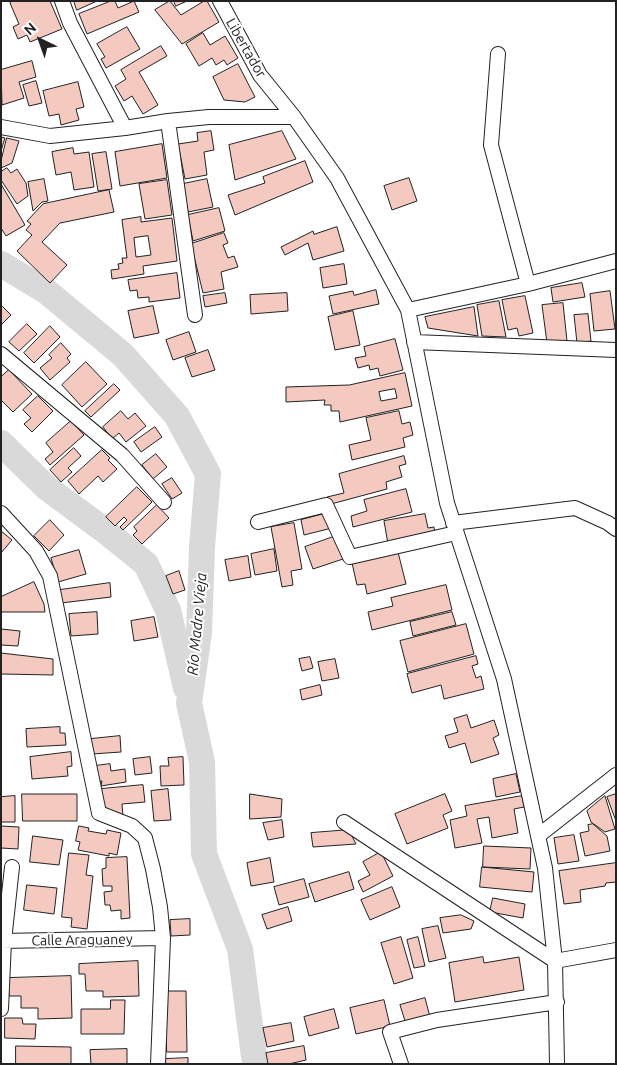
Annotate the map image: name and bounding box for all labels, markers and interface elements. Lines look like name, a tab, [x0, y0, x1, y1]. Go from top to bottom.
north arrow	[15, 15, 65, 65]
street label: Libertador	[222, 15, 270, 81]
text: N	[21, 19, 39, 38]
water label: Río Madre Vieja	[184, 572, 210, 676]
street label: Calle Araguaney	[31, 931, 133, 949]

